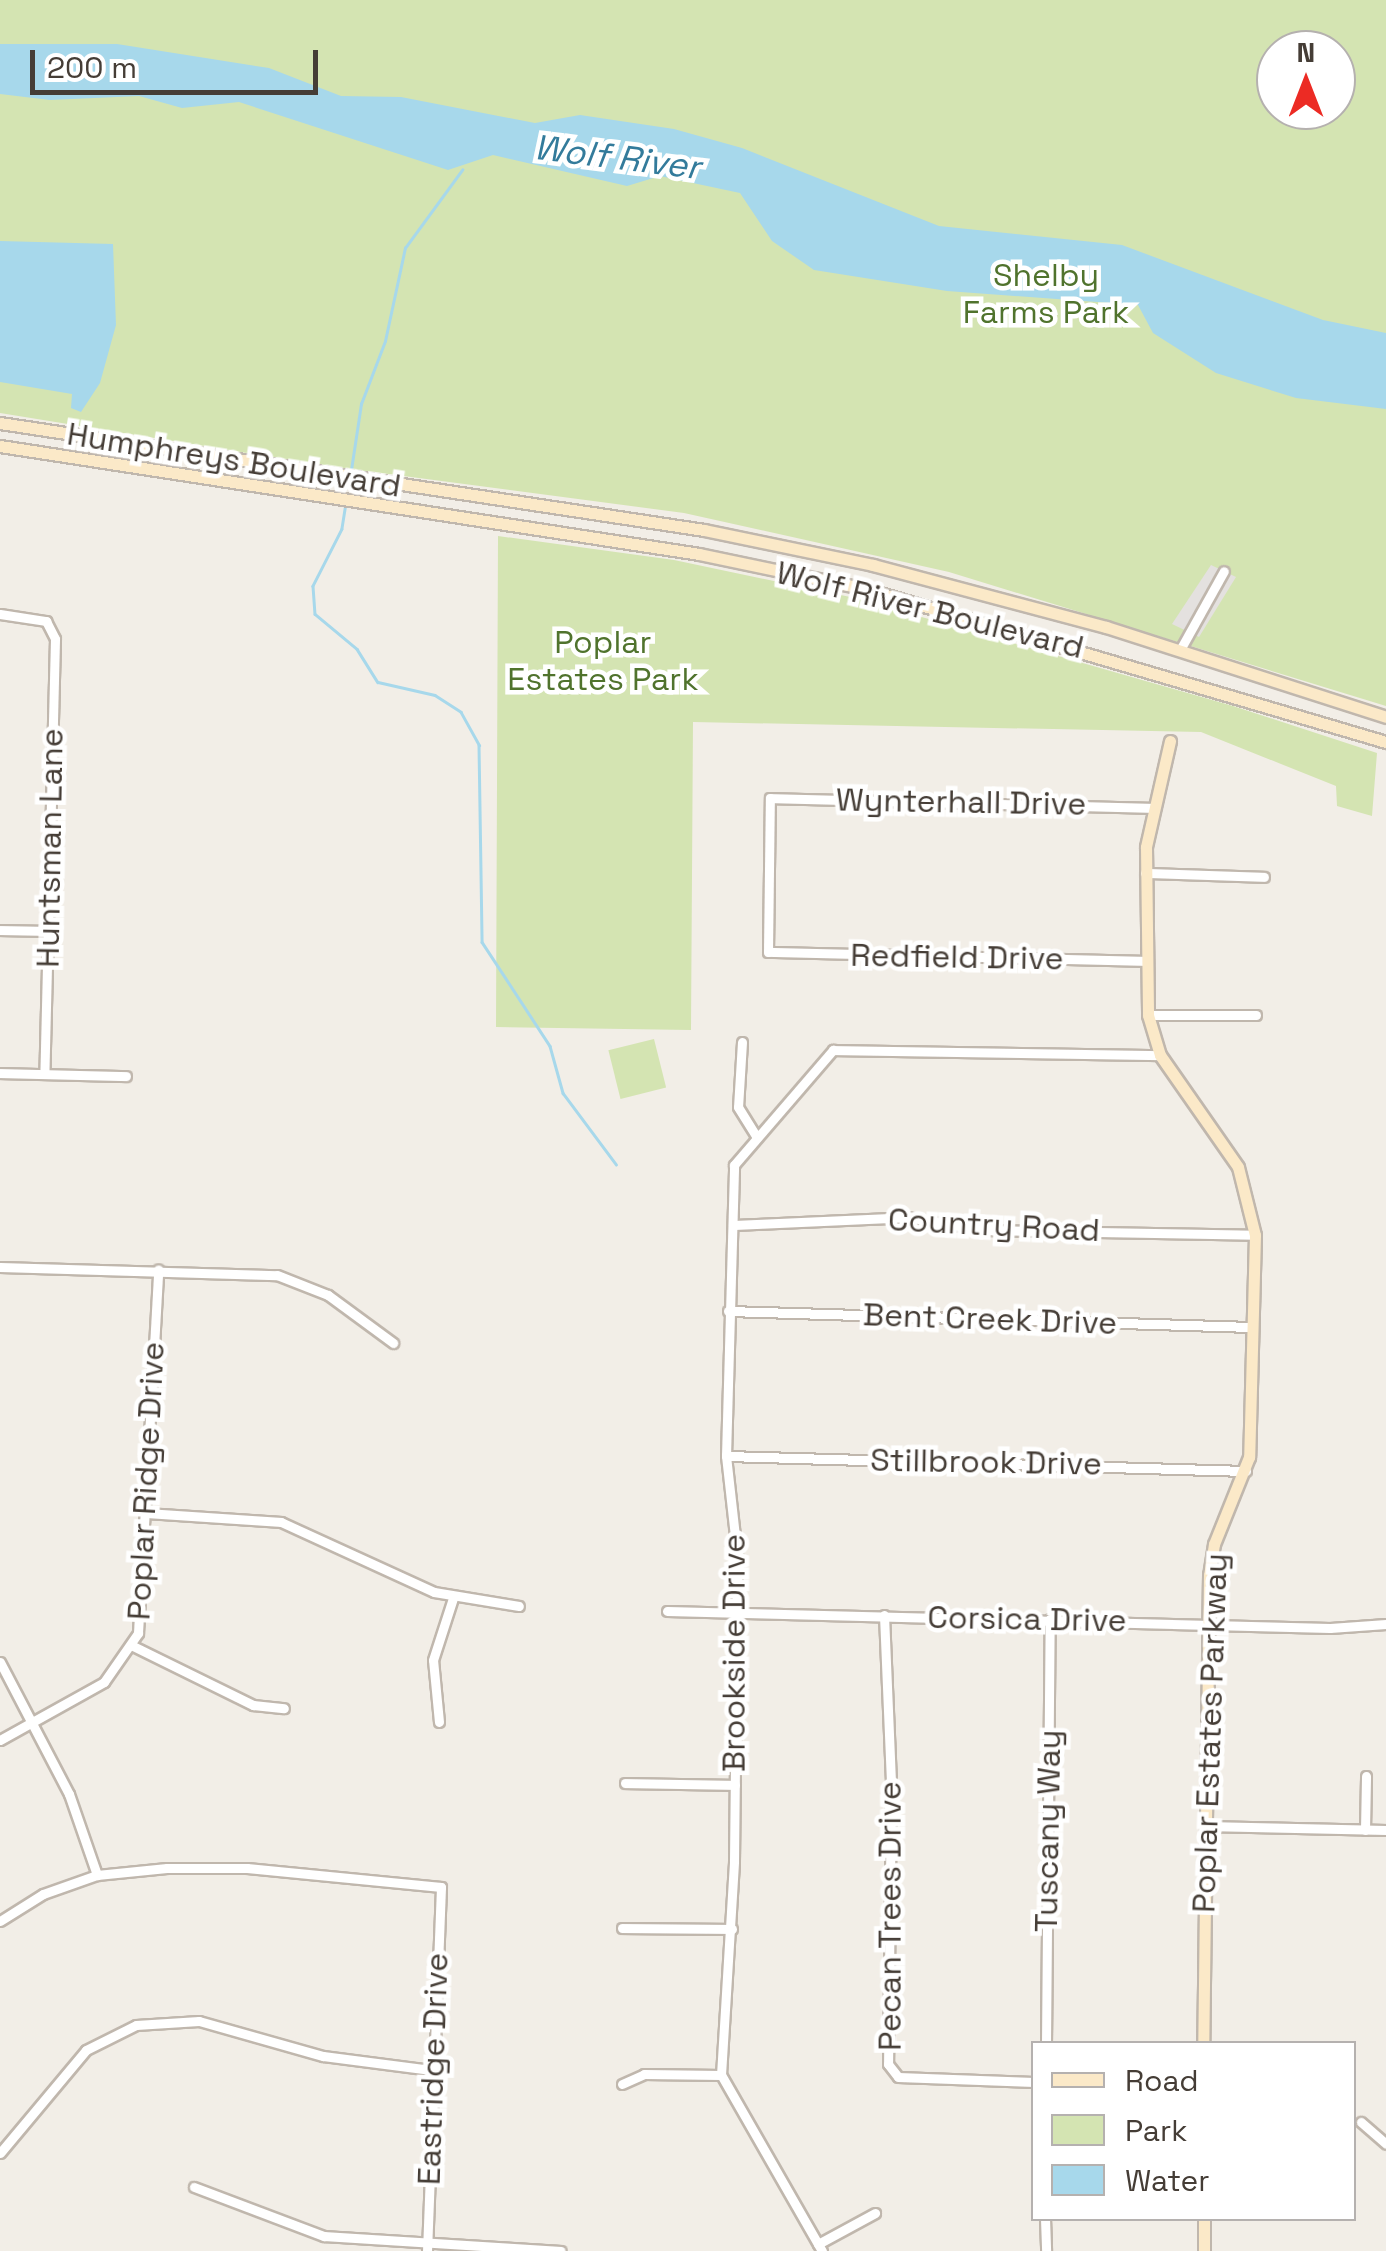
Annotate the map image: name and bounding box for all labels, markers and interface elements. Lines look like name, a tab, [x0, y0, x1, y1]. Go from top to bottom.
scale bar	[35, 30, 322, 92]
north arrow	[1256, 30, 1356, 130]
text: N	[1297, 34, 1315, 70]
text: 200 m	[47, 48, 137, 87]
water label: Wolf River	[531, 126, 703, 188]
park label: Shelby Farms Park	[963, 257, 1129, 332]
street label: Humphreys Boulevard	[64, 415, 404, 505]
street label: Wolf River Boulevard	[772, 553, 1088, 667]
park label: Poplar Estates Park	[507, 624, 699, 699]
street label: Huntsman Lane	[29, 728, 71, 968]
street label: Wynterhall Drive	[835, 781, 1087, 823]
street label: Redfield Drive	[850, 936, 1064, 978]
street label: Country Road	[887, 1200, 1101, 1250]
street label: Bent Creek Drive	[862, 1295, 1118, 1343]
street label: Poplar Ridge Drive	[120, 1341, 172, 1621]
street label: Stillbrook Drive	[870, 1441, 1102, 1483]
street label: Brookside Drive	[715, 1534, 753, 1772]
street label: Poplar Estates Parkway	[1185, 1553, 1235, 1913]
street label: Corsica Drive	[927, 1598, 1127, 1640]
street label: Tuscany Way	[1027, 1729, 1069, 1933]
street label: Pecan Trees Drive	[871, 1781, 909, 2051]
street label: Eastridge Drive	[410, 1952, 456, 2186]
legend	[1031, 2041, 1356, 2221]
text: Road	[1125, 2061, 1199, 2100]
text: Park	[1125, 2111, 1187, 2150]
text: Water	[1125, 2161, 1210, 2200]

